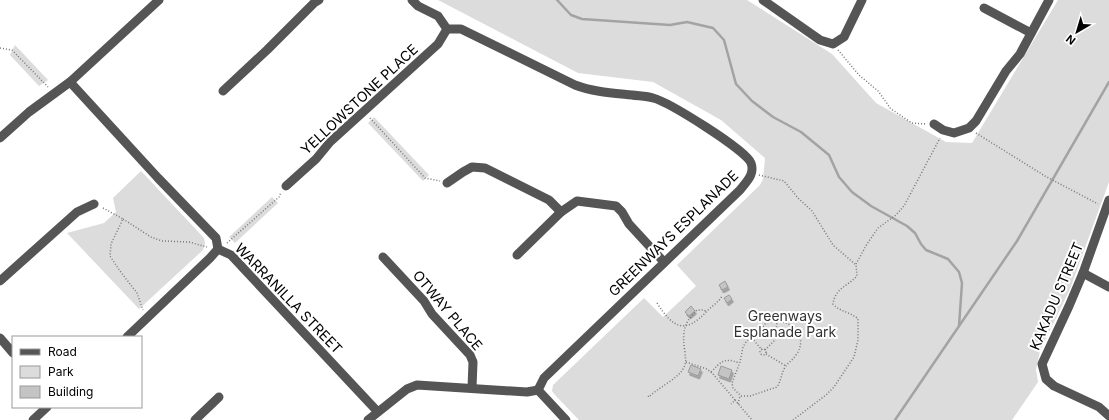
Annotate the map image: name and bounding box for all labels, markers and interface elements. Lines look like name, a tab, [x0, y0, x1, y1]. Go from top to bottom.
north arrow	[1057, 12, 1097, 52]
text: N	[1063, 32, 1078, 48]
street label: YELLOWSTONE PLACE	[297, 40, 421, 158]
street label: GREENWAYS ESPLANADE	[605, 167, 741, 299]
street label: WARRANILLA STREET	[232, 239, 346, 357]
street label: KAKADU STREET	[1026, 240, 1086, 352]
street label: OTWAY PLACE	[410, 267, 486, 353]
park label: Greenways Esplanade Park	[734, 307, 837, 340]
legend	[12, 336, 142, 408]
text: Road	[48, 344, 77, 359]
text: Park	[48, 364, 74, 379]
text: Building	[48, 384, 93, 399]

